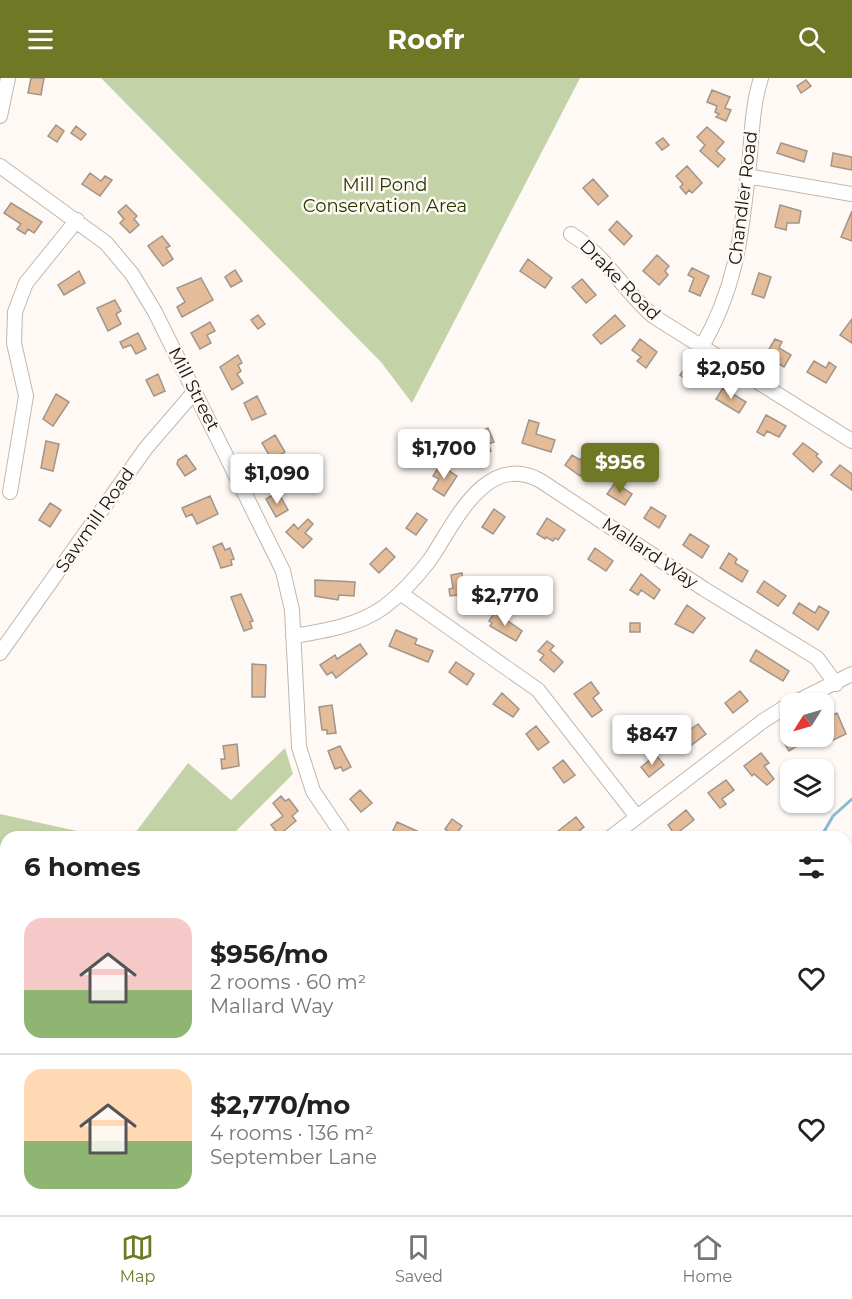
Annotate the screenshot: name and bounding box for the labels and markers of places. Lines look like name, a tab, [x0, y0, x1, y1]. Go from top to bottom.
pin: $2,050	[682, 349, 780, 400]
pin: $1,700	[395, 429, 493, 480]
pin: $956	[584, 443, 656, 494]
pin: $1,090	[228, 454, 326, 505]
pin: $2,770	[456, 576, 554, 627]
pin: $847	[616, 715, 688, 766]

